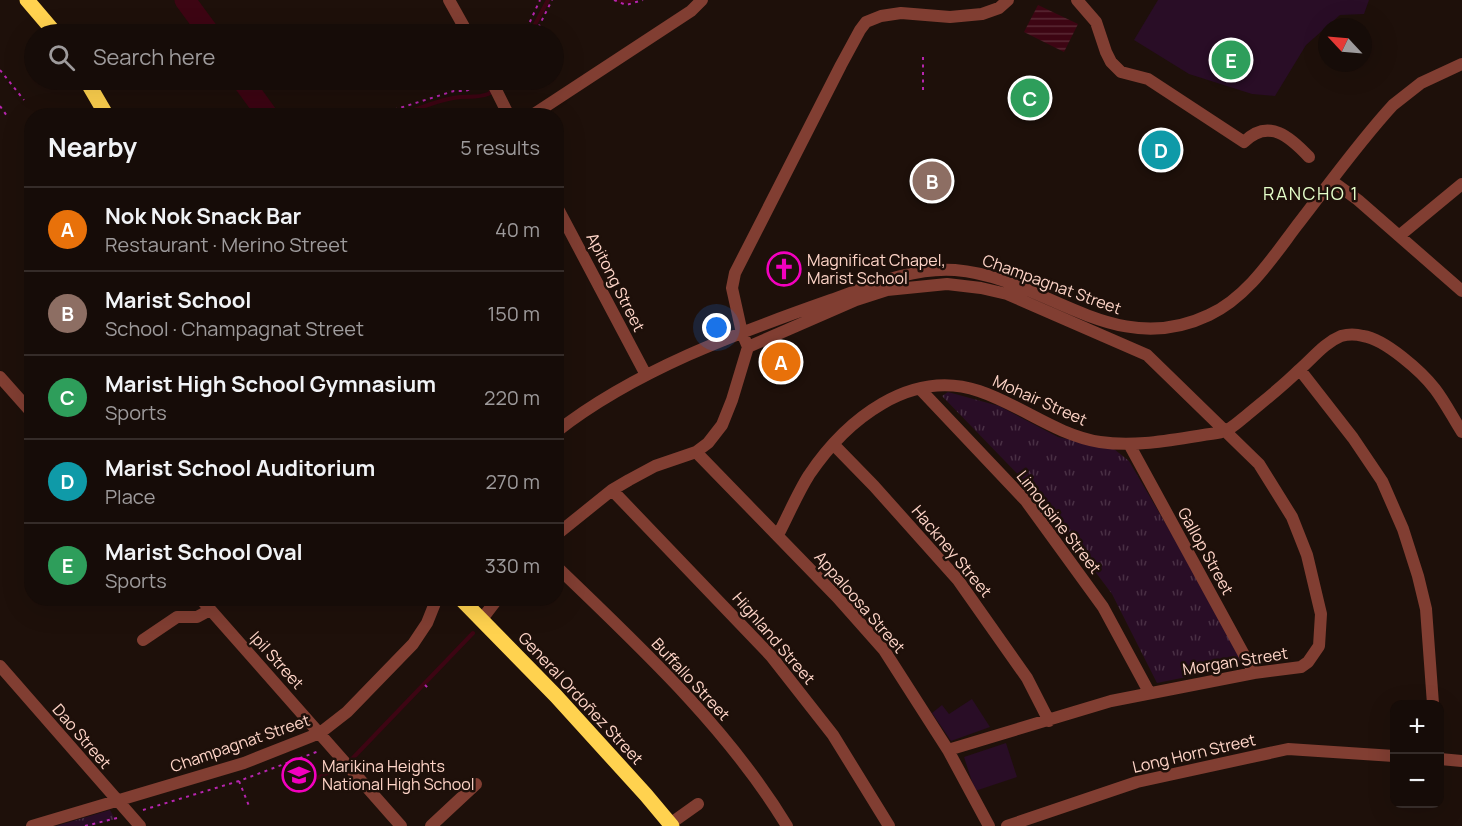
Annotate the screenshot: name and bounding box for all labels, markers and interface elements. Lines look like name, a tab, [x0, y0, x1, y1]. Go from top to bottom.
north arrow	[1318, 18, 1372, 72]
search box	[24, 24, 564, 90]
pin: E	[1212, 38, 1250, 82]
icon: search	[45, 41, 78, 74]
text: Search here	[93, 42, 215, 72]
pin: C	[1010, 76, 1050, 120]
pin: D	[1142, 128, 1180, 172]
text: Nearby	[48, 129, 137, 165]
text: 5 results	[460, 134, 540, 161]
pin: B	[912, 158, 952, 204]
district label: RANCHO 1	[1263, 181, 1359, 205]
text: Nok Nok Snack Bar	[105, 201, 301, 231]
text: A	[61, 216, 74, 243]
text: 40 m	[495, 216, 540, 243]
street label: Apitong Street	[582, 229, 650, 335]
text: Restaurant · Merino Street	[105, 231, 348, 258]
place label: Magnificat Chapel, Marist School	[807, 249, 946, 289]
street label: Champagnat Street	[980, 249, 1124, 319]
church icon: Magnificat Chapel, Marist School	[766, 251, 802, 287]
text: Marist School	[105, 285, 252, 315]
text: B	[61, 300, 74, 327]
text: 150 m	[487, 300, 540, 327]
your location	[702, 313, 731, 342]
text: School · Champagnat Street	[105, 315, 364, 342]
pin: A	[762, 340, 800, 385]
text: Marist High School Gymnasium	[105, 369, 436, 399]
street label: Mohair Street	[989, 369, 1091, 431]
text: C	[60, 384, 75, 411]
text: 220 m	[484, 384, 540, 411]
text: Sports	[105, 399, 167, 426]
text: Marist School Auditorium	[105, 453, 375, 483]
street label: Limousine Street	[1012, 466, 1106, 578]
text: D	[60, 468, 75, 495]
text: 270 m	[485, 468, 540, 495]
text: Place	[105, 483, 155, 510]
street label: Hackney Street	[907, 500, 997, 602]
street label: Gallop Street	[1173, 503, 1239, 599]
text: Marist School Oval	[105, 537, 303, 567]
street label: Appaloosa Street	[810, 546, 910, 658]
text: E	[62, 552, 73, 579]
text: 330 m	[485, 552, 540, 579]
text: Sports	[105, 567, 167, 594]
street label: Highland Street	[728, 587, 820, 689]
street label: Ipil Street	[245, 626, 309, 694]
street label: General Ordoñez Street	[514, 627, 648, 769]
street label: Buffallo Street	[647, 633, 735, 725]
street label: Morgan Street	[1181, 642, 1289, 680]
street label: Dao Street	[48, 699, 116, 773]
map controls	[1390, 700, 1444, 808]
button: +	[1390, 700, 1444, 754]
street label: Champagnat Street	[167, 709, 313, 777]
street label: Long Horn Street	[1130, 728, 1258, 778]
button: −	[1390, 754, 1444, 808]
place label: Marikina Heights National High School	[322, 755, 475, 795]
school or university icon: Marikina Heights National High School	[281, 757, 317, 793]

